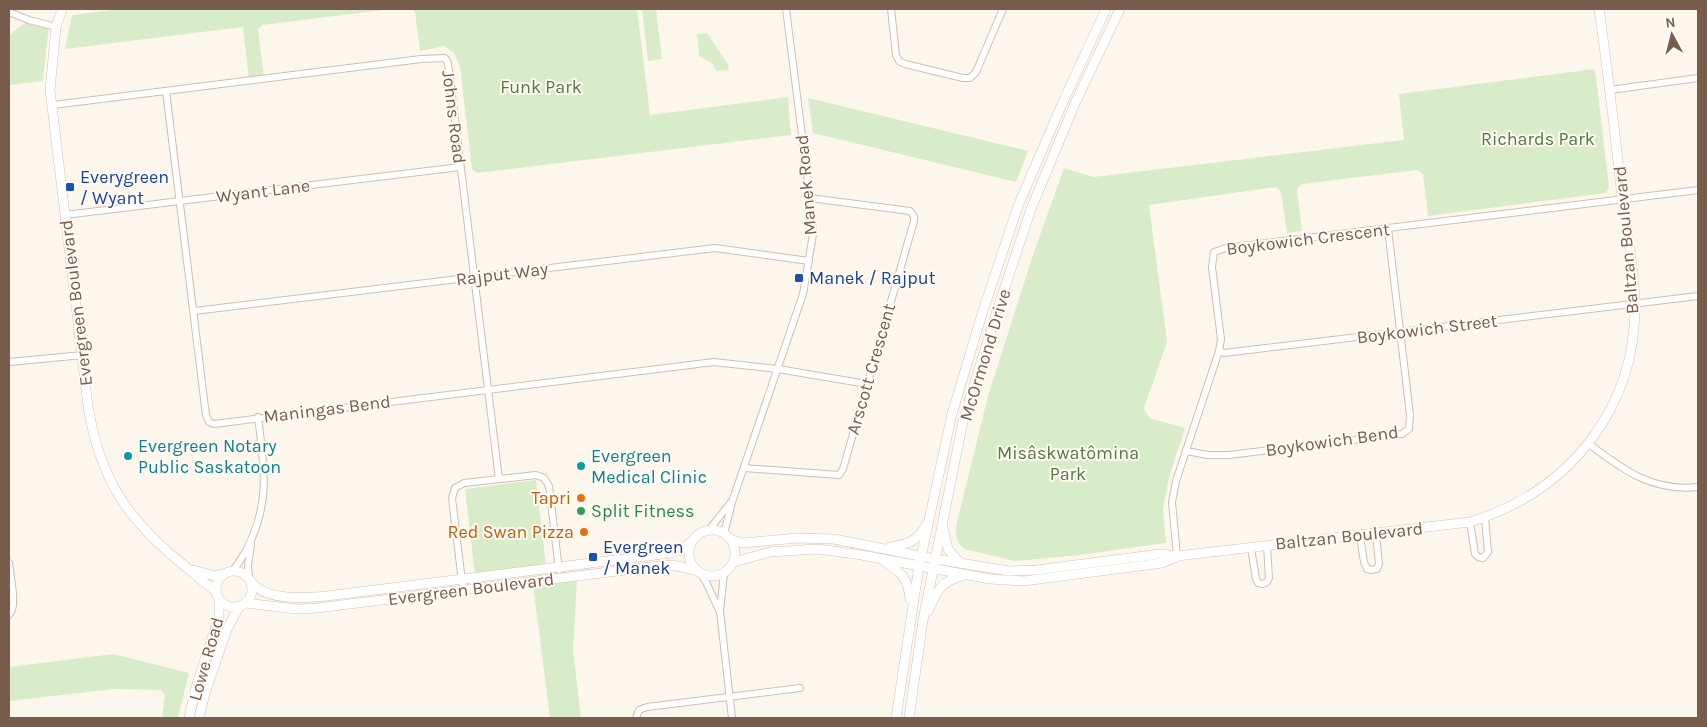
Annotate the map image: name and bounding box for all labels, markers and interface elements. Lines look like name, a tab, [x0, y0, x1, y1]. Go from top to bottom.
north arrow	[1647, 10, 1697, 60]
text: N	[1664, 14, 1676, 32]
street label: Johns Road	[437, 69, 471, 165]
park label: Funk Park	[500, 76, 582, 98]
park label: Richards Park	[1481, 128, 1595, 150]
street label: Manek Road	[791, 134, 821, 236]
street label: Baltzan Boulevard	[1609, 165, 1643, 315]
place label: Everygreen / Wyant	[80, 166, 169, 209]
street label: Wyant Lane	[215, 174, 311, 208]
marker: Everygreen / Wyant	[64, 181, 76, 193]
street label: Boykowich Crescent	[1225, 218, 1391, 260]
street label: Evergreen Boulevard	[55, 219, 97, 387]
street label: Rajput Way	[455, 257, 550, 291]
place label: Manek / Rajput	[809, 267, 936, 289]
marker: Manek / Rajput	[793, 272, 805, 284]
street label: McOrmond Drive	[954, 286, 1016, 424]
street label: Arscott Crescent	[842, 301, 900, 437]
street label: Boykowich Street	[1355, 309, 1499, 349]
street label: Maningas Bend	[262, 390, 392, 428]
street label: Boykowich Bend	[1264, 421, 1400, 461]
place label: Evergreen Notary Public Saskatoon	[138, 435, 281, 478]
park label: Misâskwatômina Park	[997, 442, 1139, 485]
place label: Evergreen Medical Clinic	[591, 445, 707, 488]
marker: Evergreen Notary Public Saskatoon	[122, 450, 134, 462]
marker: Evergreen Medical Clinic	[575, 460, 587, 472]
place label: Tapri	[531, 487, 571, 509]
marker: Tapri	[575, 492, 587, 504]
place label: Split Fitness	[591, 500, 694, 522]
marker: Split Fitness	[575, 505, 587, 517]
street label: Baltzan Boulevard	[1274, 517, 1424, 555]
place label: Red Swan Pizza	[448, 521, 574, 543]
marker: Red Swan Pizza	[578, 526, 590, 538]
place label: Evergreen / Manek	[603, 536, 684, 579]
marker: Evergreen / Manek	[587, 551, 599, 563]
street label: Evergreen Boulevard	[387, 568, 555, 610]
street label: Lowe Road	[184, 615, 228, 703]

